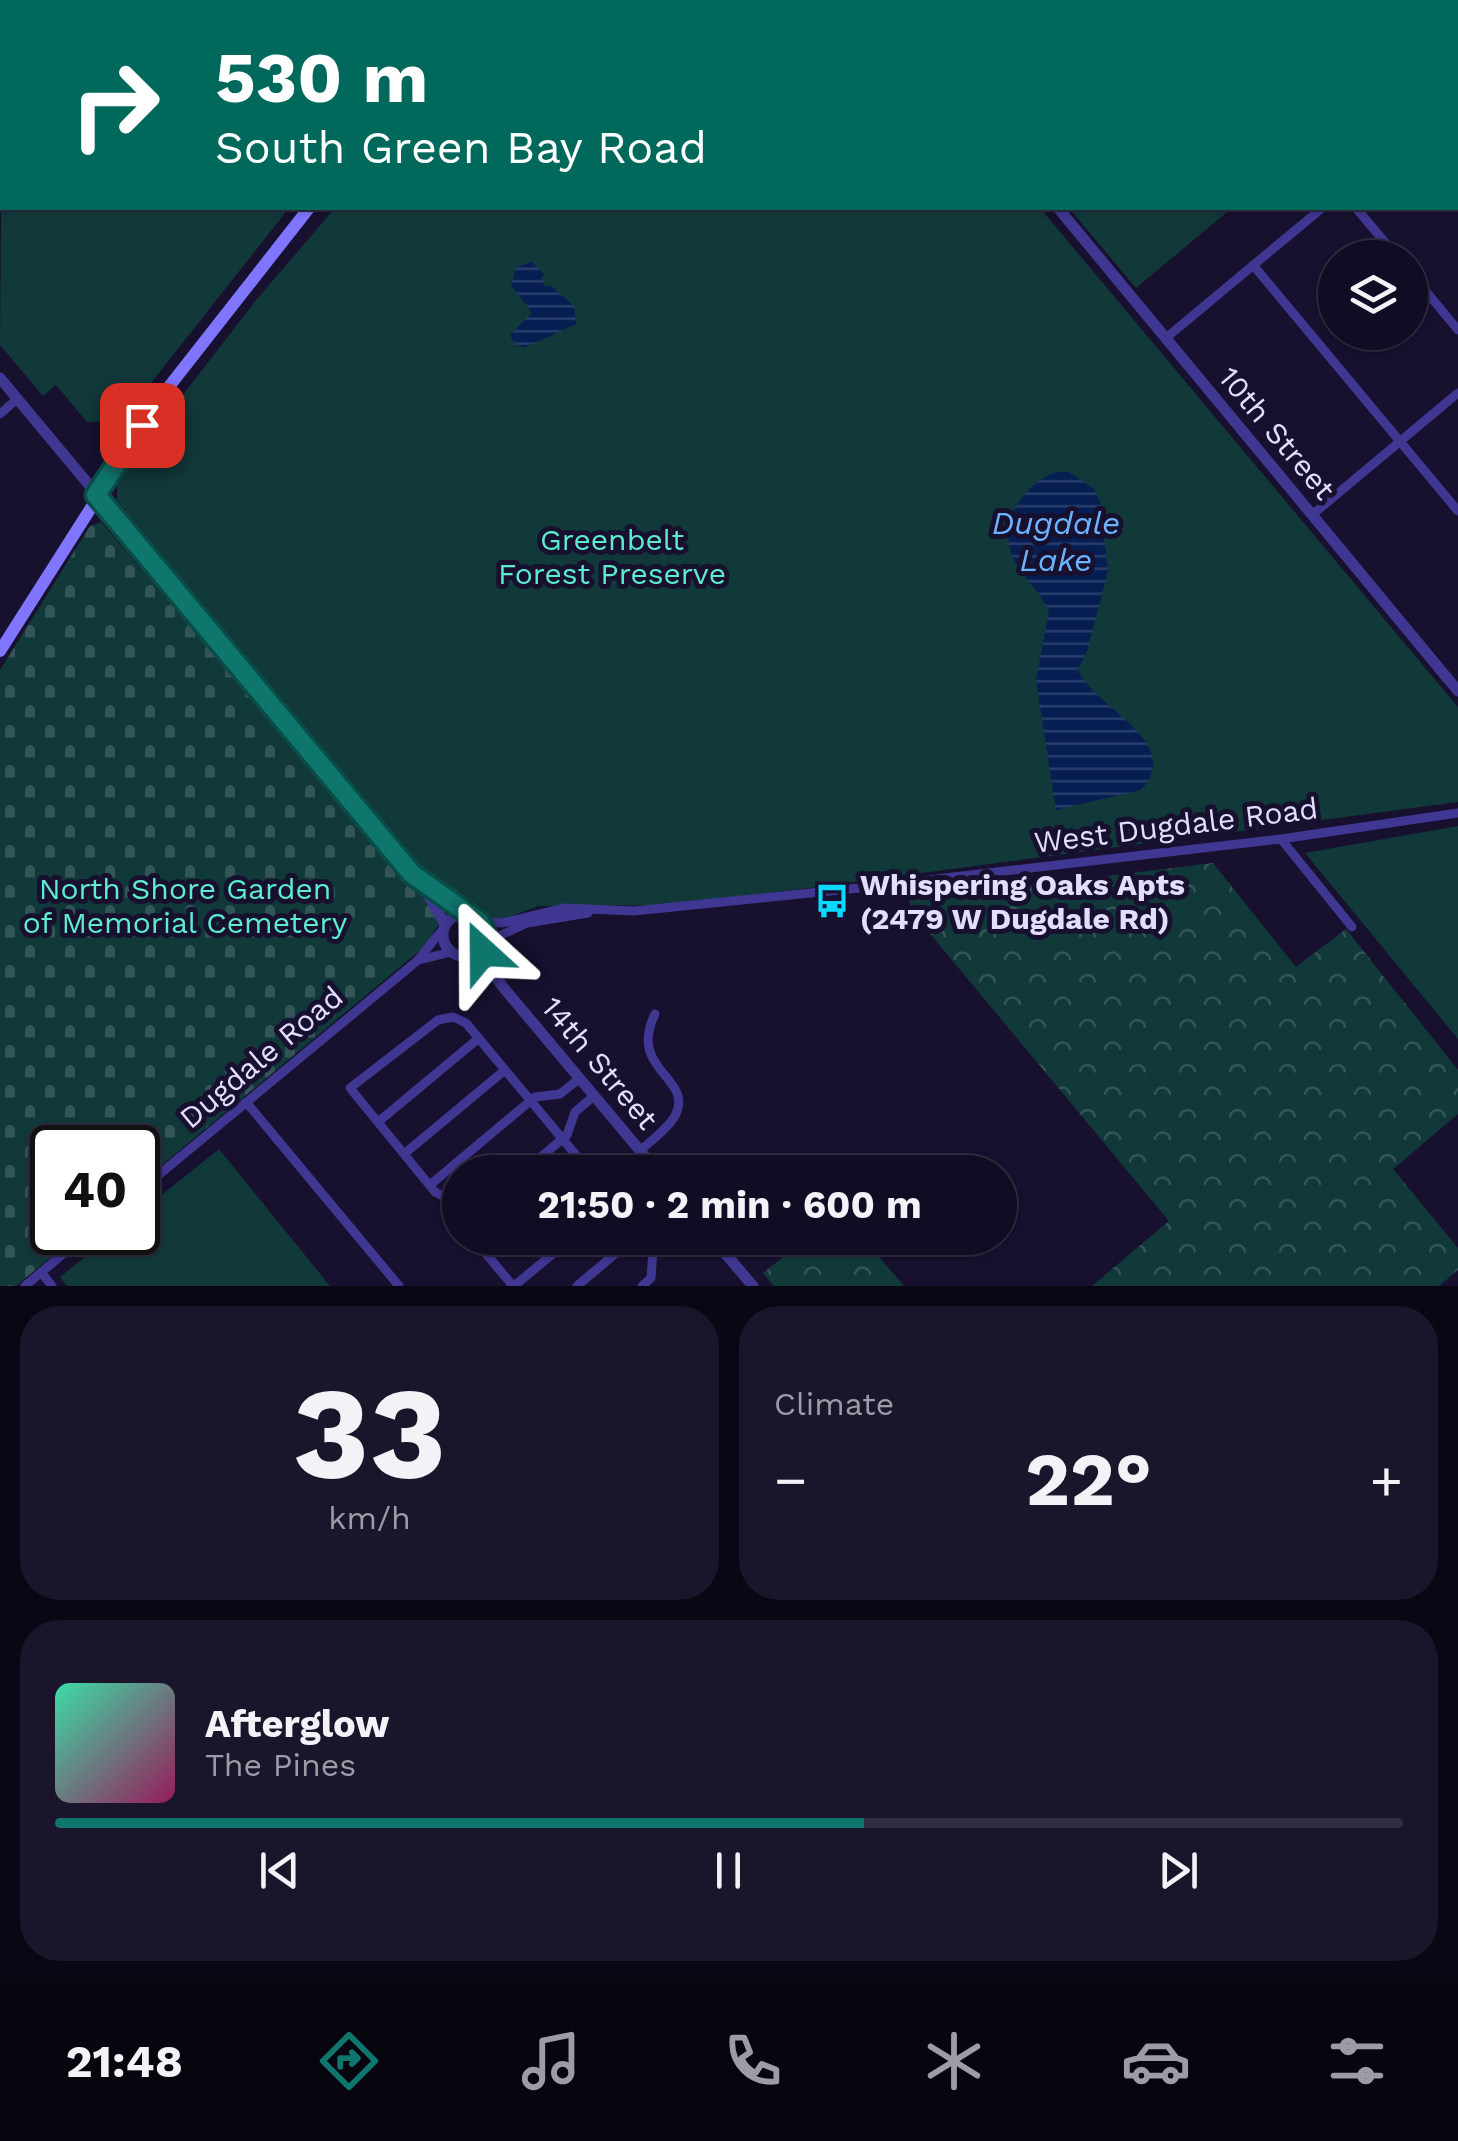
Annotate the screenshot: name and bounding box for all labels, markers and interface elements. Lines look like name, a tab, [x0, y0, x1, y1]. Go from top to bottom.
text: 530 m	[215, 37, 428, 119]
icon: right	[50, 40, 180, 170]
text: South Green Bay Road	[215, 121, 707, 174]
map controls	[1318, 240, 1428, 350]
button: layers	[1318, 240, 1428, 350]
street label: 10th Street	[1212, 360, 1343, 507]
pin	[100, 383, 185, 468]
icon: arrive	[115, 398, 170, 453]
water label: Dugdale Lake	[992, 504, 1120, 579]
park label: Greenbelt Forest Preserve	[498, 522, 726, 591]
street label: West Dugdale Road	[1032, 790, 1320, 860]
place label: Whispering Oaks Apts (2479 W Dugdale Rd)	[860, 867, 1185, 936]
park label: North Shore Garden of Memorial Cemetery	[23, 871, 348, 940]
bus stop icon: Whispering Oaks Apts (2479 W Dugdale Rd)	[813, 882, 851, 920]
position arrow	[431, 900, 535, 1004]
street label: Dugdale Road	[172, 979, 350, 1135]
street label: 14th Street	[535, 990, 666, 1137]
speed limit sign: 40	[30, 1125, 160, 1255]
text: 21:50 · 2 min · 600 m	[537, 1183, 922, 1227]
text: 33	[292, 1357, 447, 1510]
text: Climate	[774, 1385, 894, 1423]
text: 22°	[1025, 1435, 1152, 1523]
text: −	[774, 1448, 807, 1512]
text: +	[1370, 1448, 1403, 1512]
text: km/h	[328, 1499, 411, 1537]
text: Afterglow	[205, 1702, 390, 1746]
text: The Pines	[205, 1746, 356, 1784]
icon: previous	[252, 1843, 307, 1898]
icon: pause	[701, 1843, 756, 1898]
icon: next	[1151, 1843, 1206, 1898]
icon: directions	[314, 2026, 384, 2096]
icon: music	[516, 2026, 586, 2096]
icon: phone	[718, 2026, 788, 2096]
icon: climate	[919, 2026, 989, 2096]
icon: car	[1121, 2026, 1191, 2096]
icon: filters	[1322, 2026, 1392, 2096]
text: 21:48	[66, 2035, 183, 2088]

